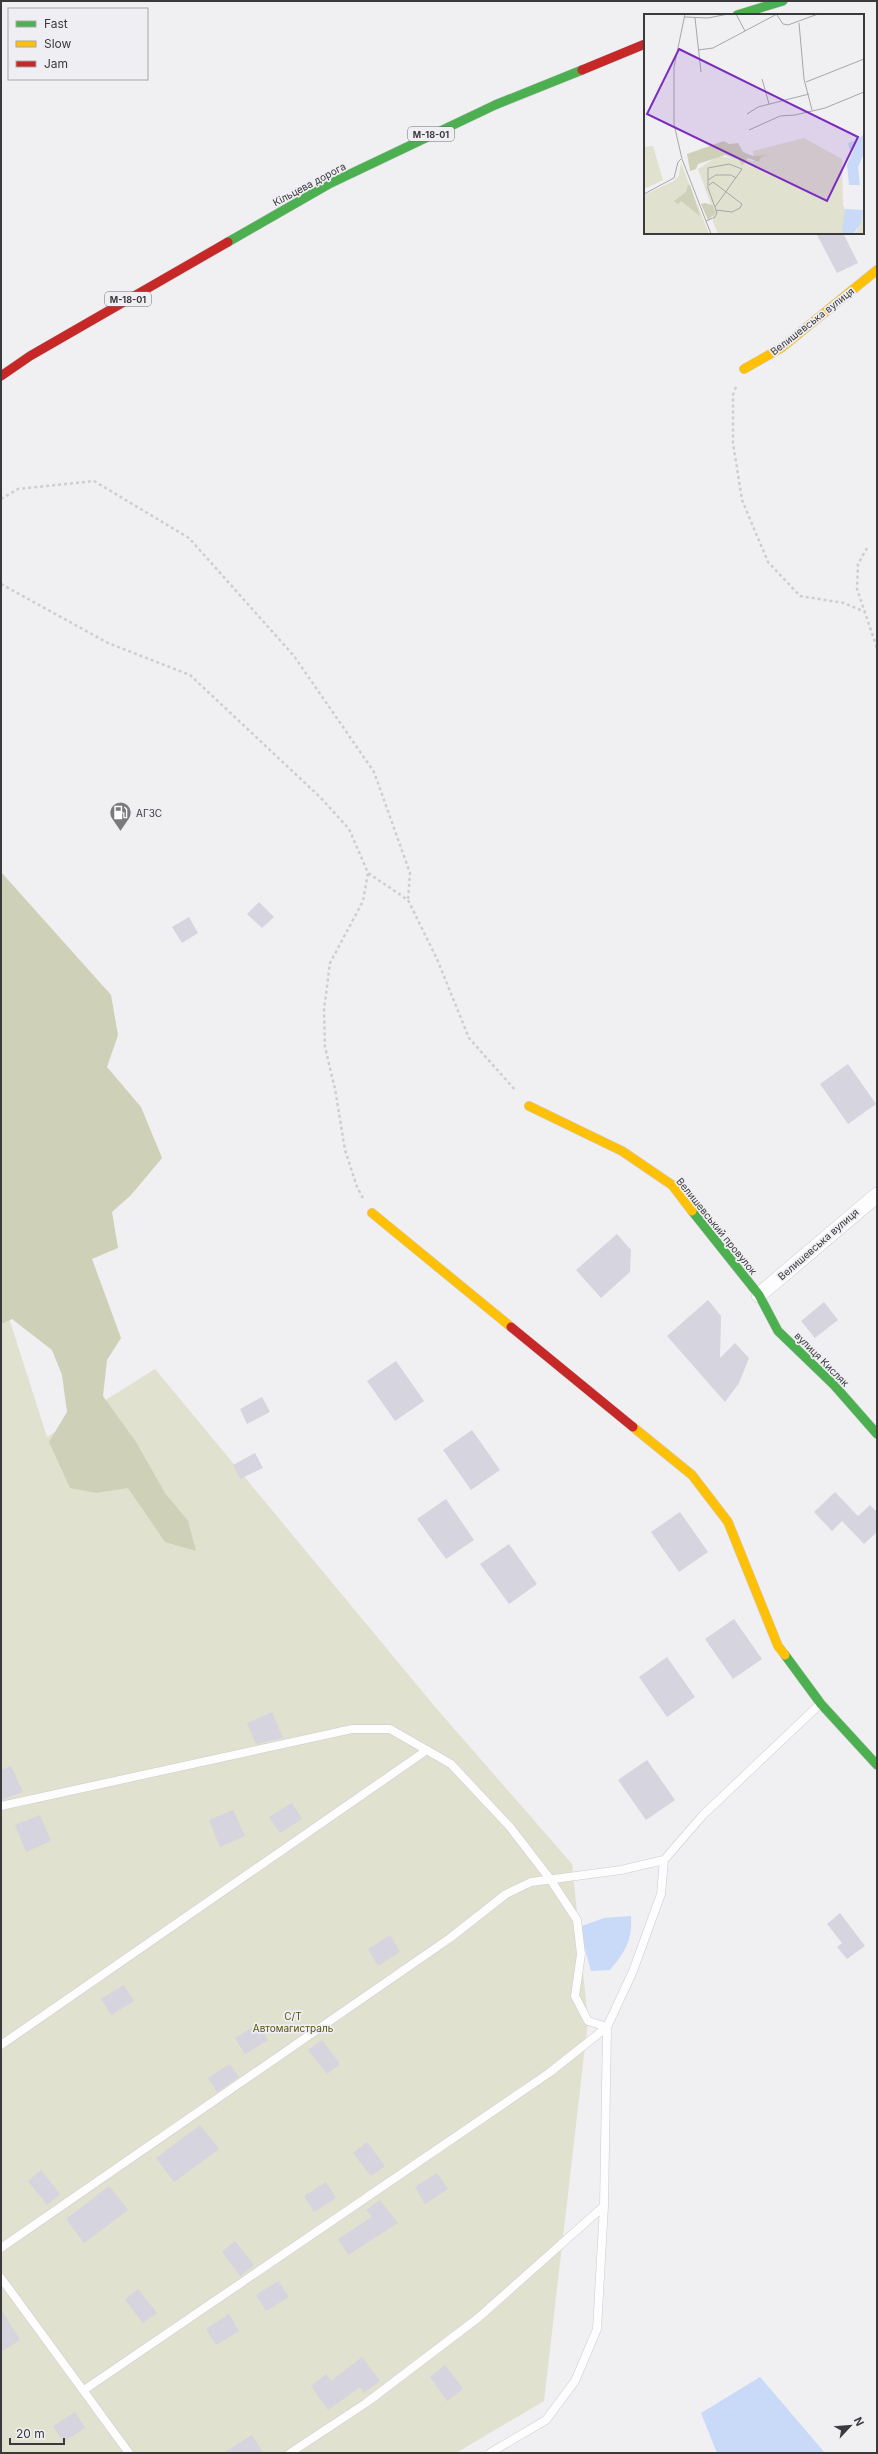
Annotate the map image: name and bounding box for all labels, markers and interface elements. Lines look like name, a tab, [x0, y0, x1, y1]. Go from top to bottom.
legend	[8, 8, 148, 80]
inset map	[644, 14, 864, 234]
text: Fast	[44, 16, 68, 31]
text: Slow	[44, 36, 72, 51]
text: Jam	[44, 56, 68, 71]
road number: М-18-01	[408, 127, 454, 141]
street label: Кільцева дорога	[270, 160, 348, 208]
street label: Велишевська вулиця	[768, 285, 856, 357]
road number: М-18-01	[105, 292, 151, 306]
fuel station icon: АГЗС	[107, 800, 133, 833]
place label: АГЗС	[136, 807, 162, 819]
street label: Велишевський провулок	[674, 1175, 760, 1277]
street label: Велишевська вулиця	[775, 1206, 861, 1282]
street label: вулиця Кисляк	[792, 1329, 852, 1389]
park label: С/Т Автомагистраль	[253, 2010, 334, 2034]
north arrow	[830, 2406, 870, 2446]
text: N	[851, 2415, 867, 2428]
scale bar	[10, 2420, 64, 2446]
text: 20 m	[16, 2426, 45, 2441]

